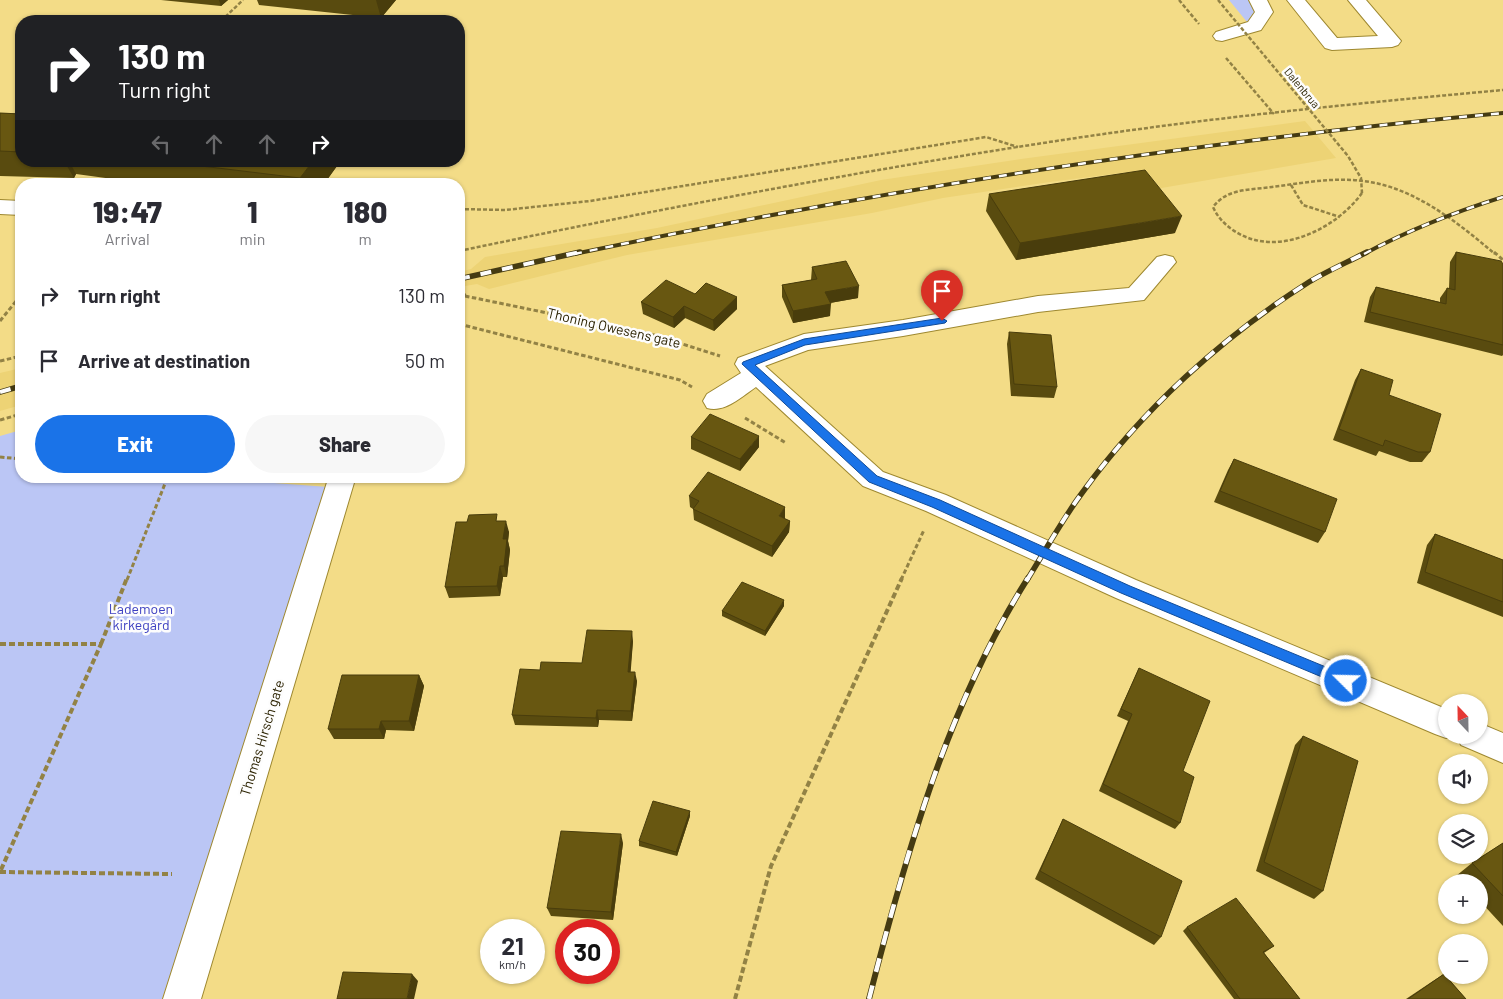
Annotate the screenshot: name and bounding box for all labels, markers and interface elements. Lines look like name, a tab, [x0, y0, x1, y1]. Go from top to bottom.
text: 130 m	[118, 34, 205, 76]
icon: right	[35, 35, 100, 100]
street label: Dalenbrua	[1282, 65, 1323, 110]
text: Turn right	[118, 76, 211, 102]
icon: left	[147, 130, 175, 158]
icon: ahead	[200, 130, 228, 158]
icon: ahead	[253, 130, 281, 158]
icon: right	[306, 130, 334, 158]
text: 19:47	[93, 193, 162, 229]
text: 1	[247, 193, 258, 229]
text: 180	[343, 193, 387, 229]
text: Arrival	[105, 229, 150, 248]
text: min	[239, 229, 265, 248]
text: m	[359, 229, 372, 248]
pin	[921, 270, 963, 321]
icon: arrive	[928, 277, 956, 305]
icon: right	[35, 282, 63, 310]
text: Turn right	[78, 284, 160, 307]
text: 130 m	[398, 284, 445, 307]
street label: Thoning Owesens gate	[546, 304, 682, 351]
icon: arrive	[35, 347, 63, 375]
text: Arrive at destination	[78, 349, 250, 372]
text: 50 m	[405, 349, 445, 372]
button: Exit	[35, 415, 235, 473]
button: Share	[245, 415, 445, 473]
park label: Lademoen kirkegård	[109, 600, 173, 633]
position arrow	[1319, 654, 1371, 706]
street label: Thomas Hirsch gate	[236, 678, 287, 798]
north arrow	[1438, 694, 1488, 744]
map controls	[1438, 694, 1488, 984]
button: sound	[1438, 754, 1488, 804]
button: layers	[1438, 814, 1488, 864]
button: +	[1438, 874, 1488, 924]
speed limit sign: 30	[555, 919, 620, 984]
text: 21	[501, 930, 524, 960]
button: −	[1438, 934, 1488, 984]
text: km/h	[499, 957, 526, 971]

